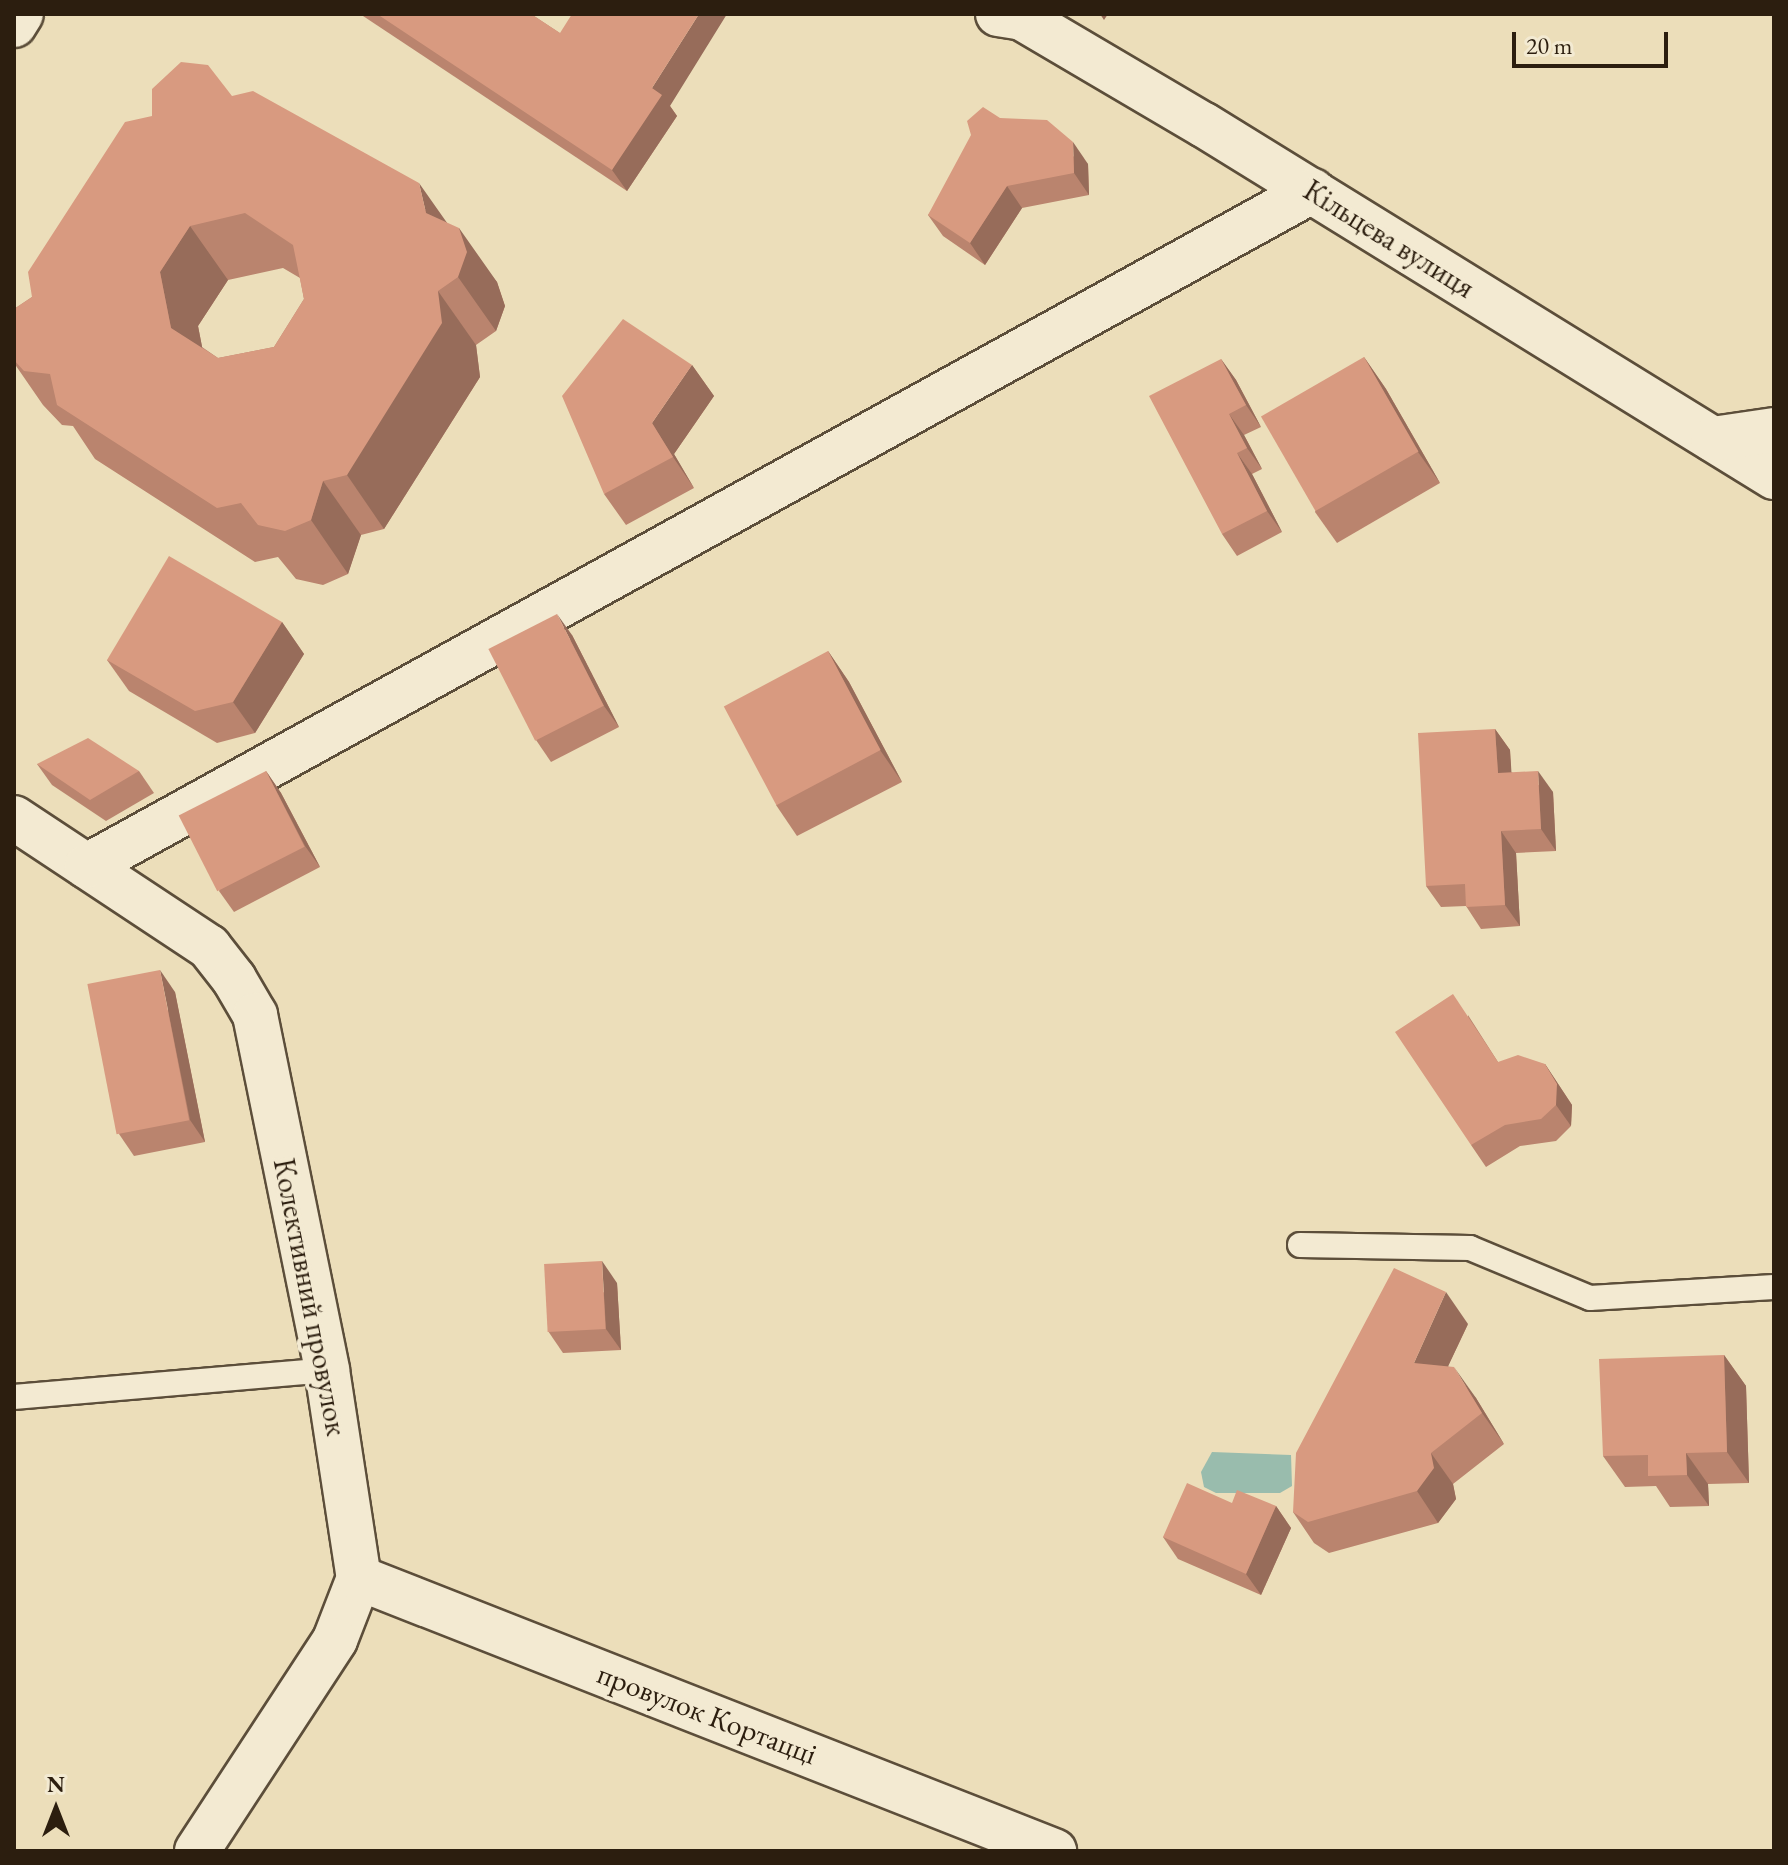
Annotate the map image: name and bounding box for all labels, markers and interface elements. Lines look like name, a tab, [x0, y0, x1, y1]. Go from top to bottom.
scale bar	[1516, 16, 1672, 66]
text: 20 m	[1526, 30, 1573, 61]
street label: Кільцева вулиця	[1297, 172, 1481, 306]
street label: Колективний провулок	[265, 1155, 355, 1439]
street label: провулок Кортацці	[592, 1656, 822, 1772]
north arrow	[16, 1769, 96, 1849]
text: N	[47, 1770, 65, 1799]

